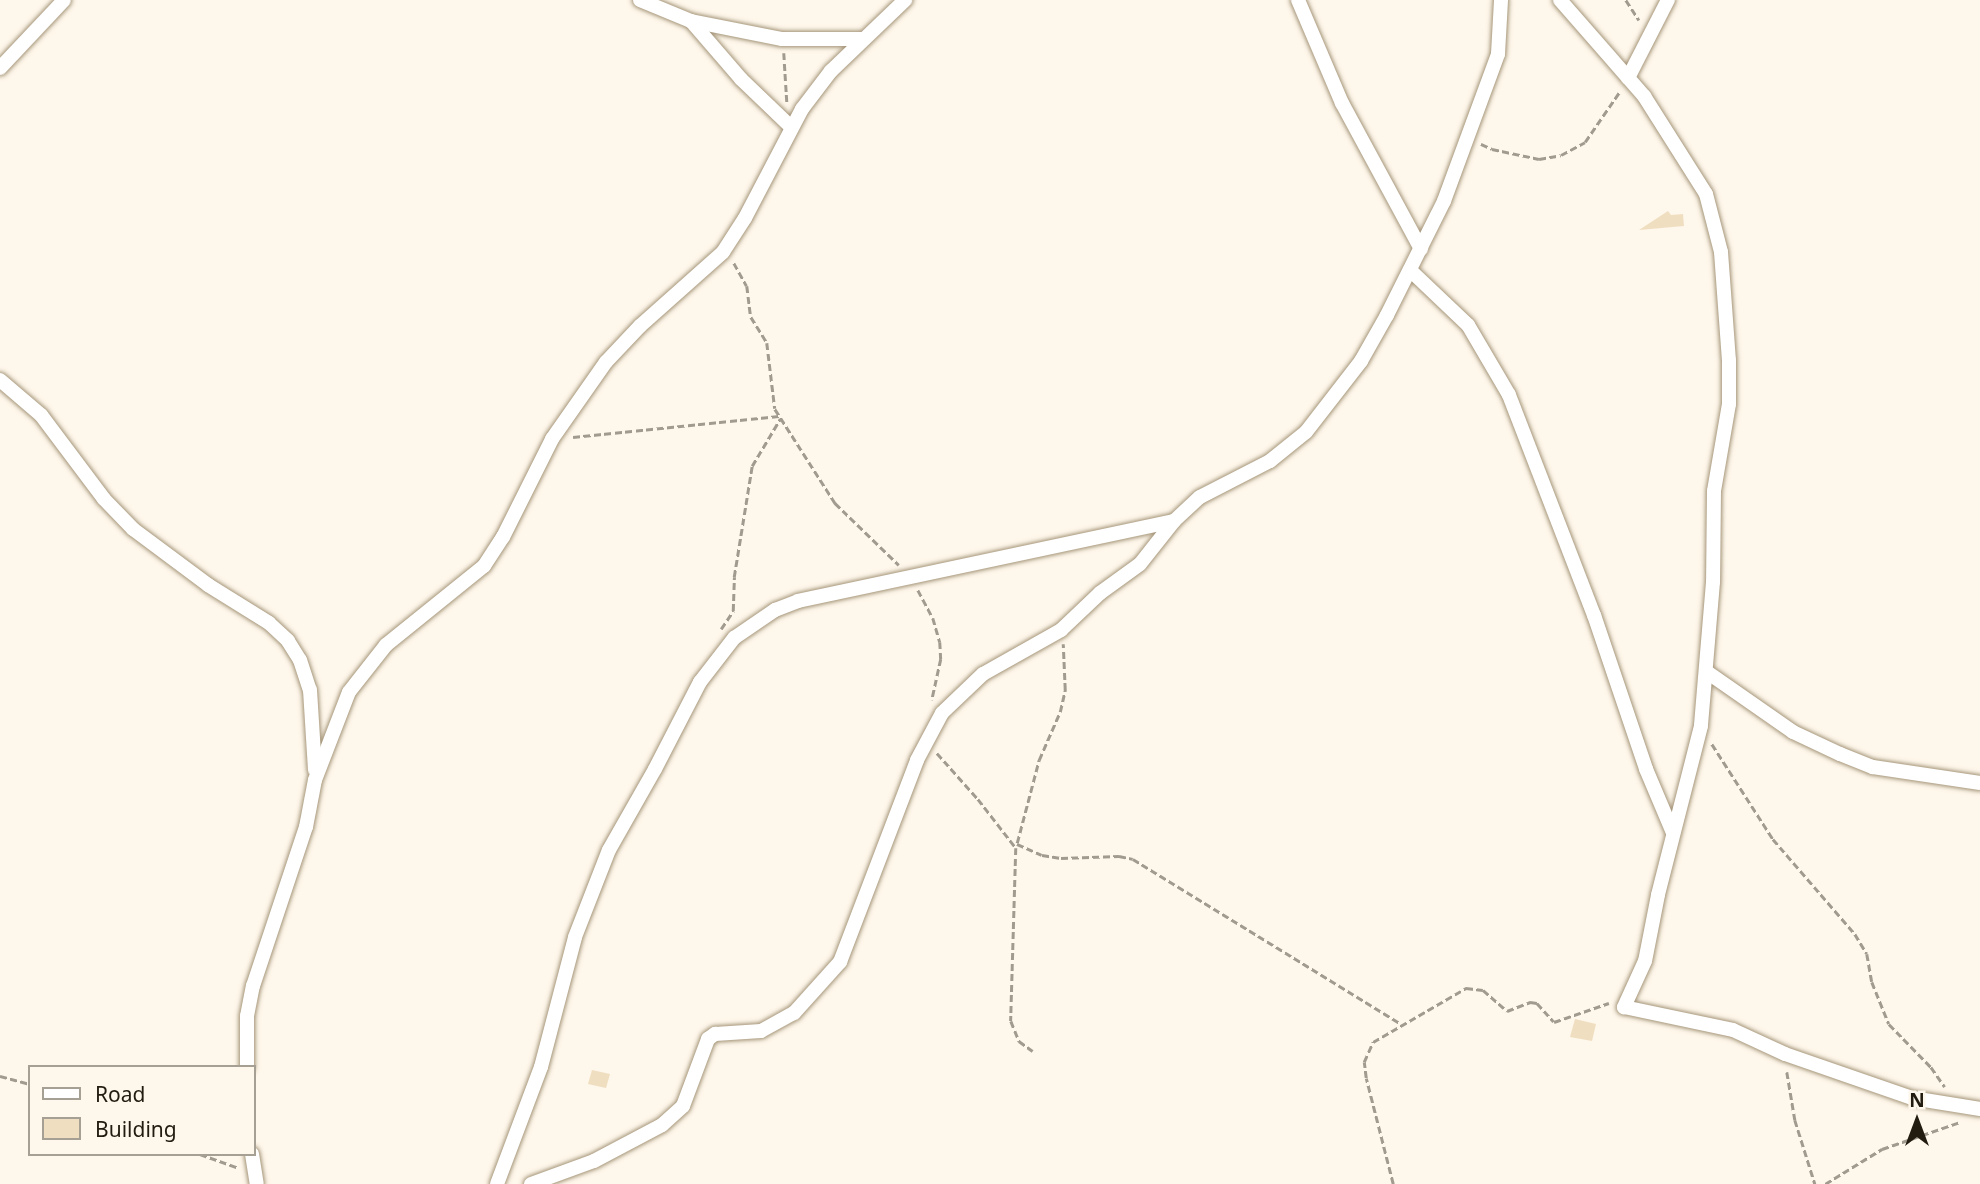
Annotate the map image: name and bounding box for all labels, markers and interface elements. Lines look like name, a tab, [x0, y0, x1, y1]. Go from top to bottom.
legend	[28, 1065, 256, 1156]
text: Road	[95, 1080, 145, 1108]
north arrow	[1882, 1086, 1952, 1156]
text: N	[1909, 1087, 1925, 1113]
text: Building	[95, 1115, 177, 1143]

